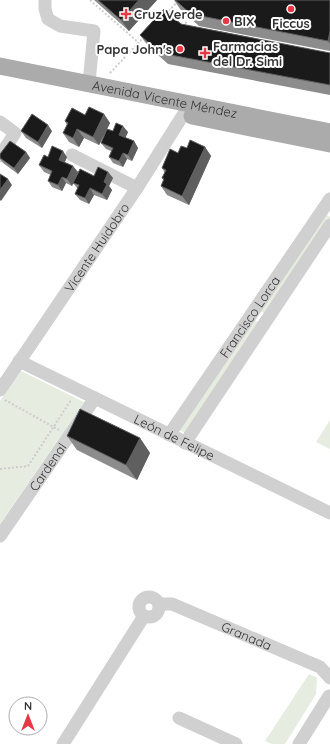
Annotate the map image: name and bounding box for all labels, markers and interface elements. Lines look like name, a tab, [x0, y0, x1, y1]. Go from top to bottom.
marker: Ficcus	[286, 4, 296, 14]
place label: Cruz Verde	[134, 6, 203, 22]
marker: Cruz Verde	[121, 9, 131, 19]
place label: BIX	[234, 13, 255, 29]
place label: Ficcus	[272, 15, 310, 31]
marker: BIX	[221, 16, 231, 26]
place label: Farmacias del Dr. Simi	[213, 38, 282, 69]
place label: Papa John's	[96, 41, 172, 57]
marker: Papa John's	[175, 44, 185, 54]
marker: Farmacias del Dr. Simi	[200, 48, 210, 58]
street label: Avenida Vicente Méndez	[91, 77, 239, 121]
street label: Vicente Huidobro	[61, 200, 132, 295]
street label: Francisco Lorca	[216, 273, 283, 361]
street label: León de Felipe	[132, 411, 217, 463]
street label: Cardenal	[26, 440, 70, 494]
street label: Granada	[219, 618, 274, 653]
north arrow	[8, 696, 48, 736]
text: N	[24, 699, 32, 713]

